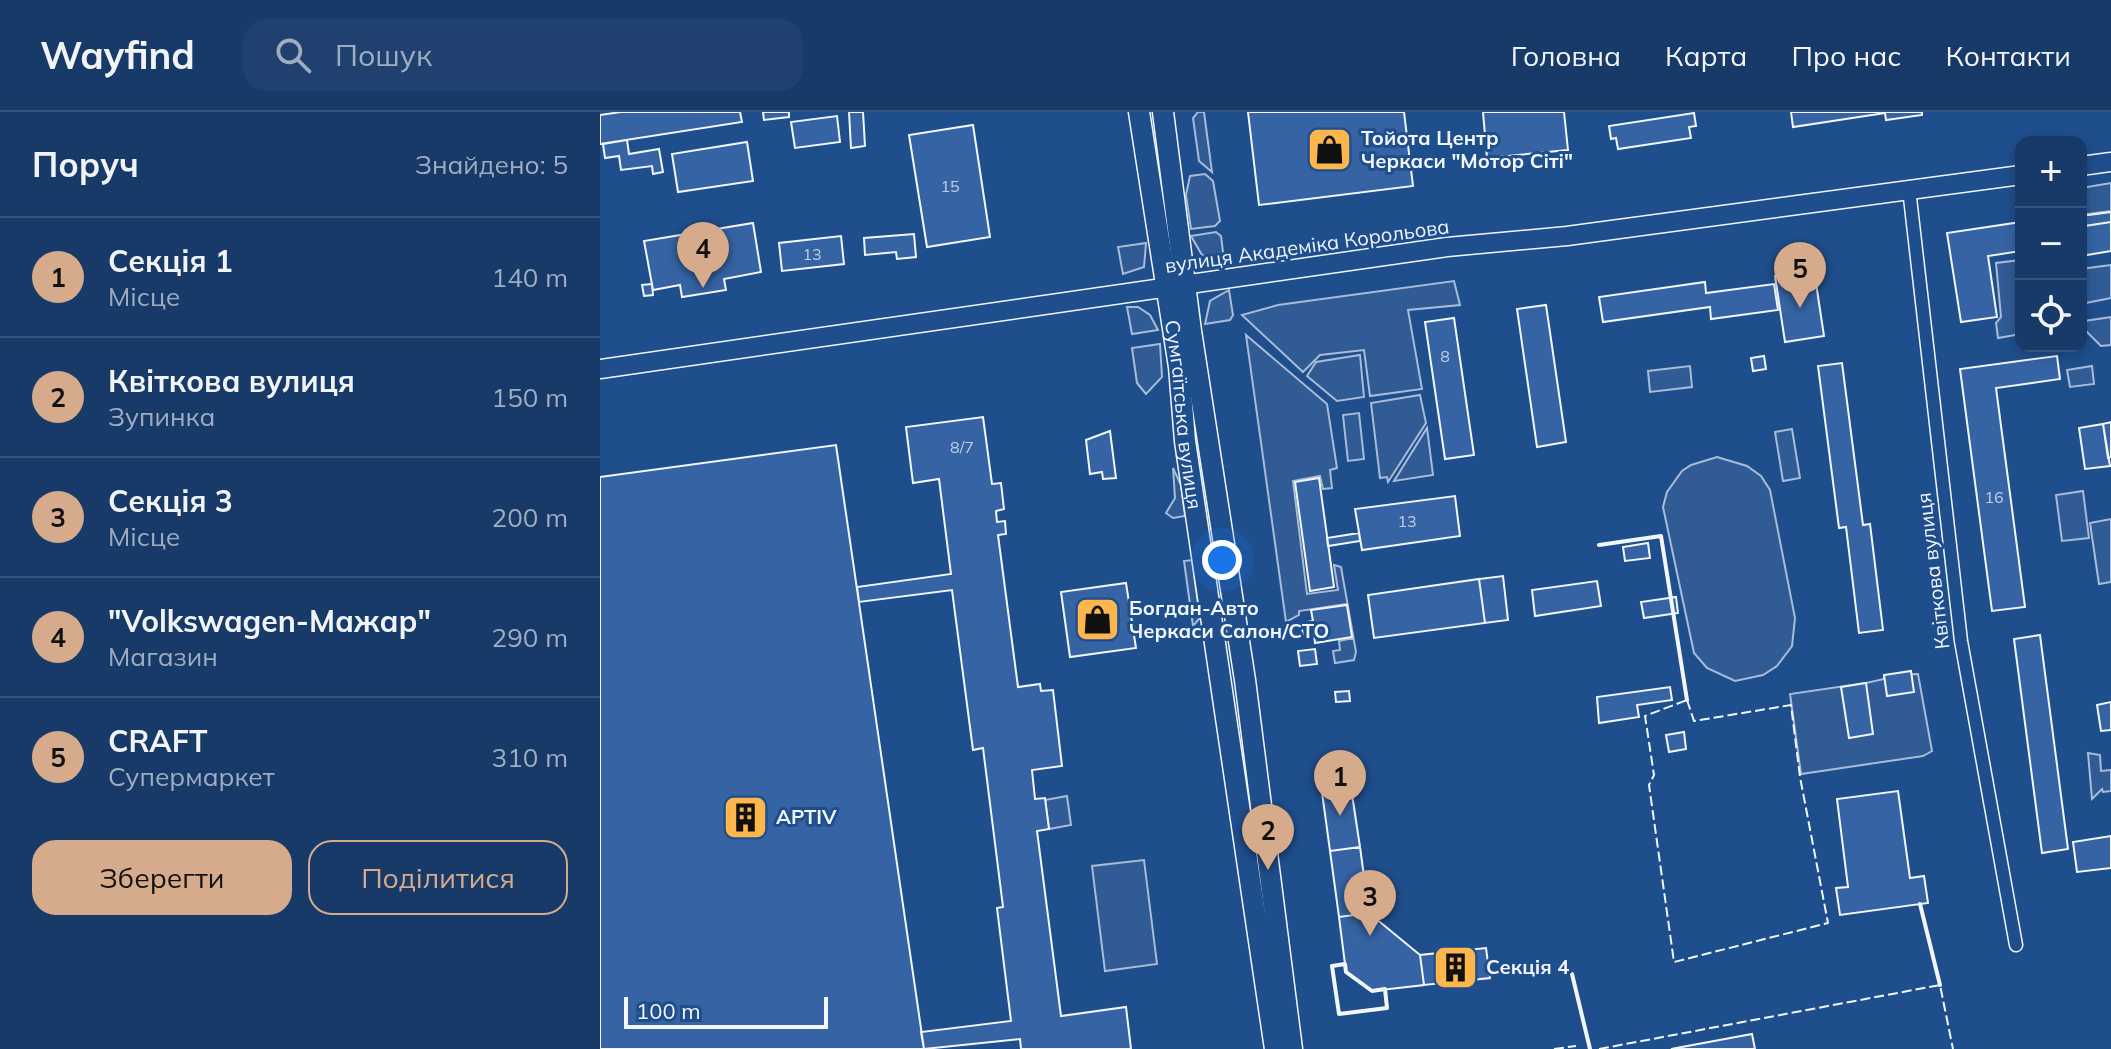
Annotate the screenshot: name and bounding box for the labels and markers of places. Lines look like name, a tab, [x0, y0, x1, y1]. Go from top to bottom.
shop icon: Тойота Центр Черкаси "Мотор Сіті"	[1306, 125, 1354, 173]
place label: Тойота Центр Черкаси "Мотор Сіті"	[1361, 125, 1573, 173]
pin: 4	[677, 222, 729, 288]
pin: 5	[1774, 242, 1826, 308]
place label: Богдан-Авто Черкаси Салон/СТО	[1129, 595, 1329, 643]
shop icon: Богдан-Авто Черкаси Салон/СТО	[1074, 596, 1122, 644]
pin: 1	[1314, 750, 1366, 816]
building icon: APTIV	[721, 793, 769, 841]
place label: APTIV	[776, 804, 837, 829]
pin: 2	[1242, 804, 1294, 870]
pin: 3	[1344, 870, 1396, 936]
building icon: Секція 4	[1431, 943, 1479, 991]
place label: Секція 4	[1486, 954, 1569, 979]

